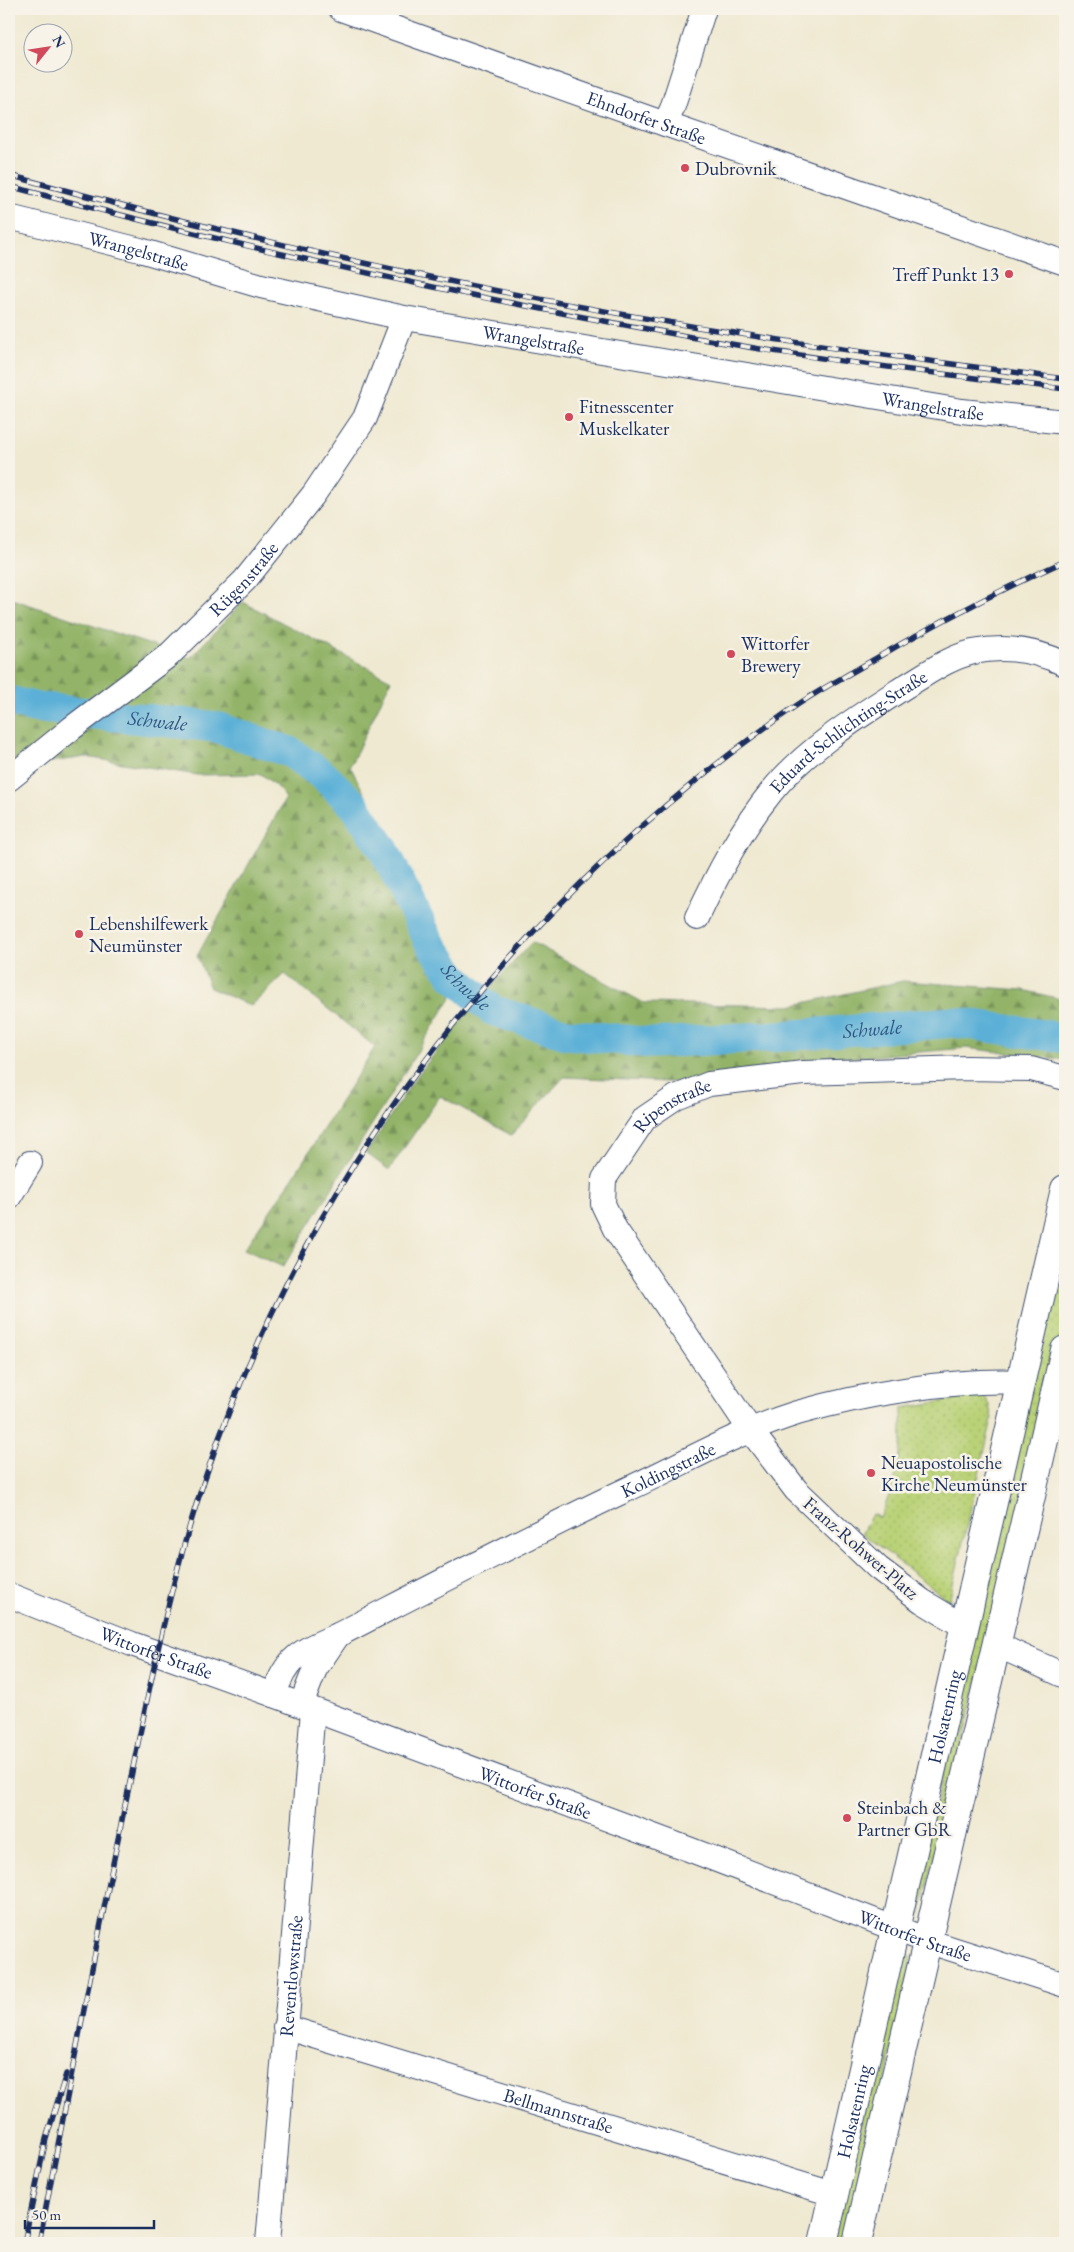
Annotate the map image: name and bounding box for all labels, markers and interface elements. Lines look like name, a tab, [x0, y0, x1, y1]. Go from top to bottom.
north arrow	[22, 22, 72, 72]
text: N	[49, 32, 70, 51]
street label: Ehndorfer Straße	[583, 85, 709, 150]
place label: Dubrovnik	[695, 156, 778, 181]
marker: Dubrovnik	[679, 162, 691, 174]
street label: Wrangelstraße	[86, 225, 192, 276]
place label: Treff Punkt 13	[892, 262, 999, 287]
marker: Treff Punkt 13	[1003, 268, 1015, 280]
street label: Wrangelstraße	[480, 319, 586, 360]
street label: Wrangelstraße	[880, 385, 985, 426]
place label: Fitnesscenter Muskelkater	[579, 394, 674, 441]
marker: Fitnesscenter Muskelkater	[563, 411, 575, 423]
street label: Rügenstraße	[203, 536, 284, 622]
place label: Wittorfer Brewery	[741, 631, 810, 678]
marker: Wittorfer Brewery	[725, 648, 737, 660]
street label: Eduard-Schlichting-Straße	[763, 664, 932, 798]
water label: Schwale	[126, 704, 189, 737]
place label: Lebenshilfewerk Neumünster	[89, 911, 209, 958]
marker: Lebenshilfewerk Neumünster	[73, 928, 85, 940]
water label: Schwale	[434, 957, 497, 1016]
water label: Schwale	[841, 1013, 903, 1044]
street label: Ripenstraße	[626, 1072, 715, 1137]
street label: Koldingstraße	[616, 1436, 719, 1503]
place label: Neuapostolische Kirche Neumünster	[881, 1450, 1027, 1497]
marker: Neuapostolische Kirche Neumünster	[865, 1467, 877, 1479]
street label: Franz-Rohwer-Platz	[798, 1491, 925, 1606]
street label: Wittorfer Straße	[96, 1620, 216, 1684]
street label: Holsatenring	[921, 1667, 967, 1766]
street label: Wittorfer Straße	[475, 1760, 595, 1824]
place label: Steinbach & Partner GbR	[857, 1795, 952, 1842]
marker: Steinbach & Partner GbR	[841, 1812, 853, 1824]
street label: Wittorfer Straße	[855, 1903, 975, 1967]
street label: Reventlowstraße	[273, 1914, 308, 2038]
street label: Holsatenring	[830, 2061, 876, 2161]
street label: Bellmannstraße	[501, 2082, 616, 2139]
scale bar	[25, 2197, 154, 2229]
text: 50 m	[32, 2205, 61, 2224]

